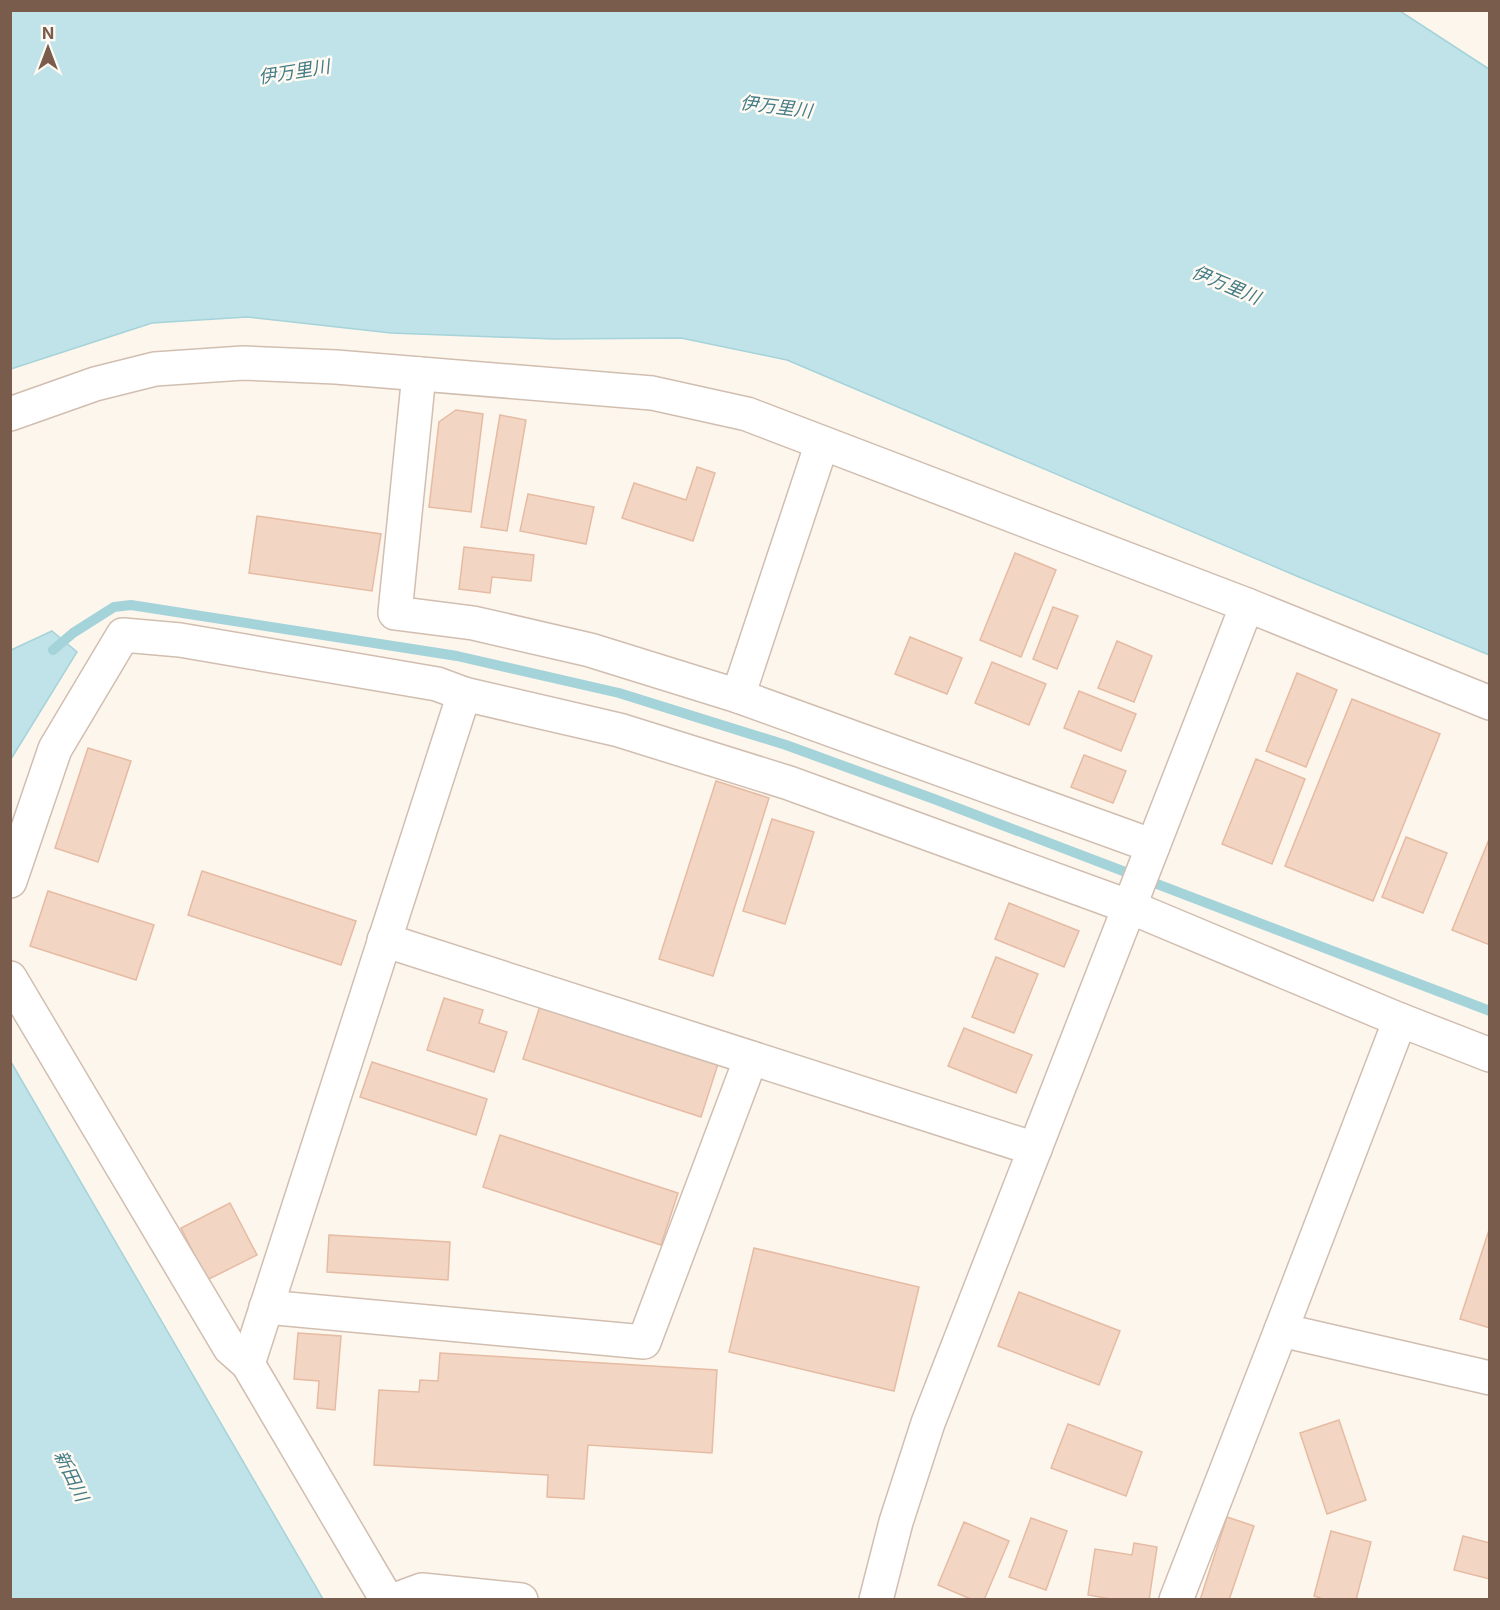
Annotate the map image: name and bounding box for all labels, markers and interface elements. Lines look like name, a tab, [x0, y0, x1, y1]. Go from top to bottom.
north arrow	[18, 18, 78, 78]
text: N	[42, 23, 54, 43]
water label: 伊万里川	[257, 55, 333, 88]
water label: 伊万里川	[739, 92, 815, 122]
water label: 伊万里川	[1189, 261, 1265, 309]
water label: 新田川	[50, 1447, 94, 1506]

